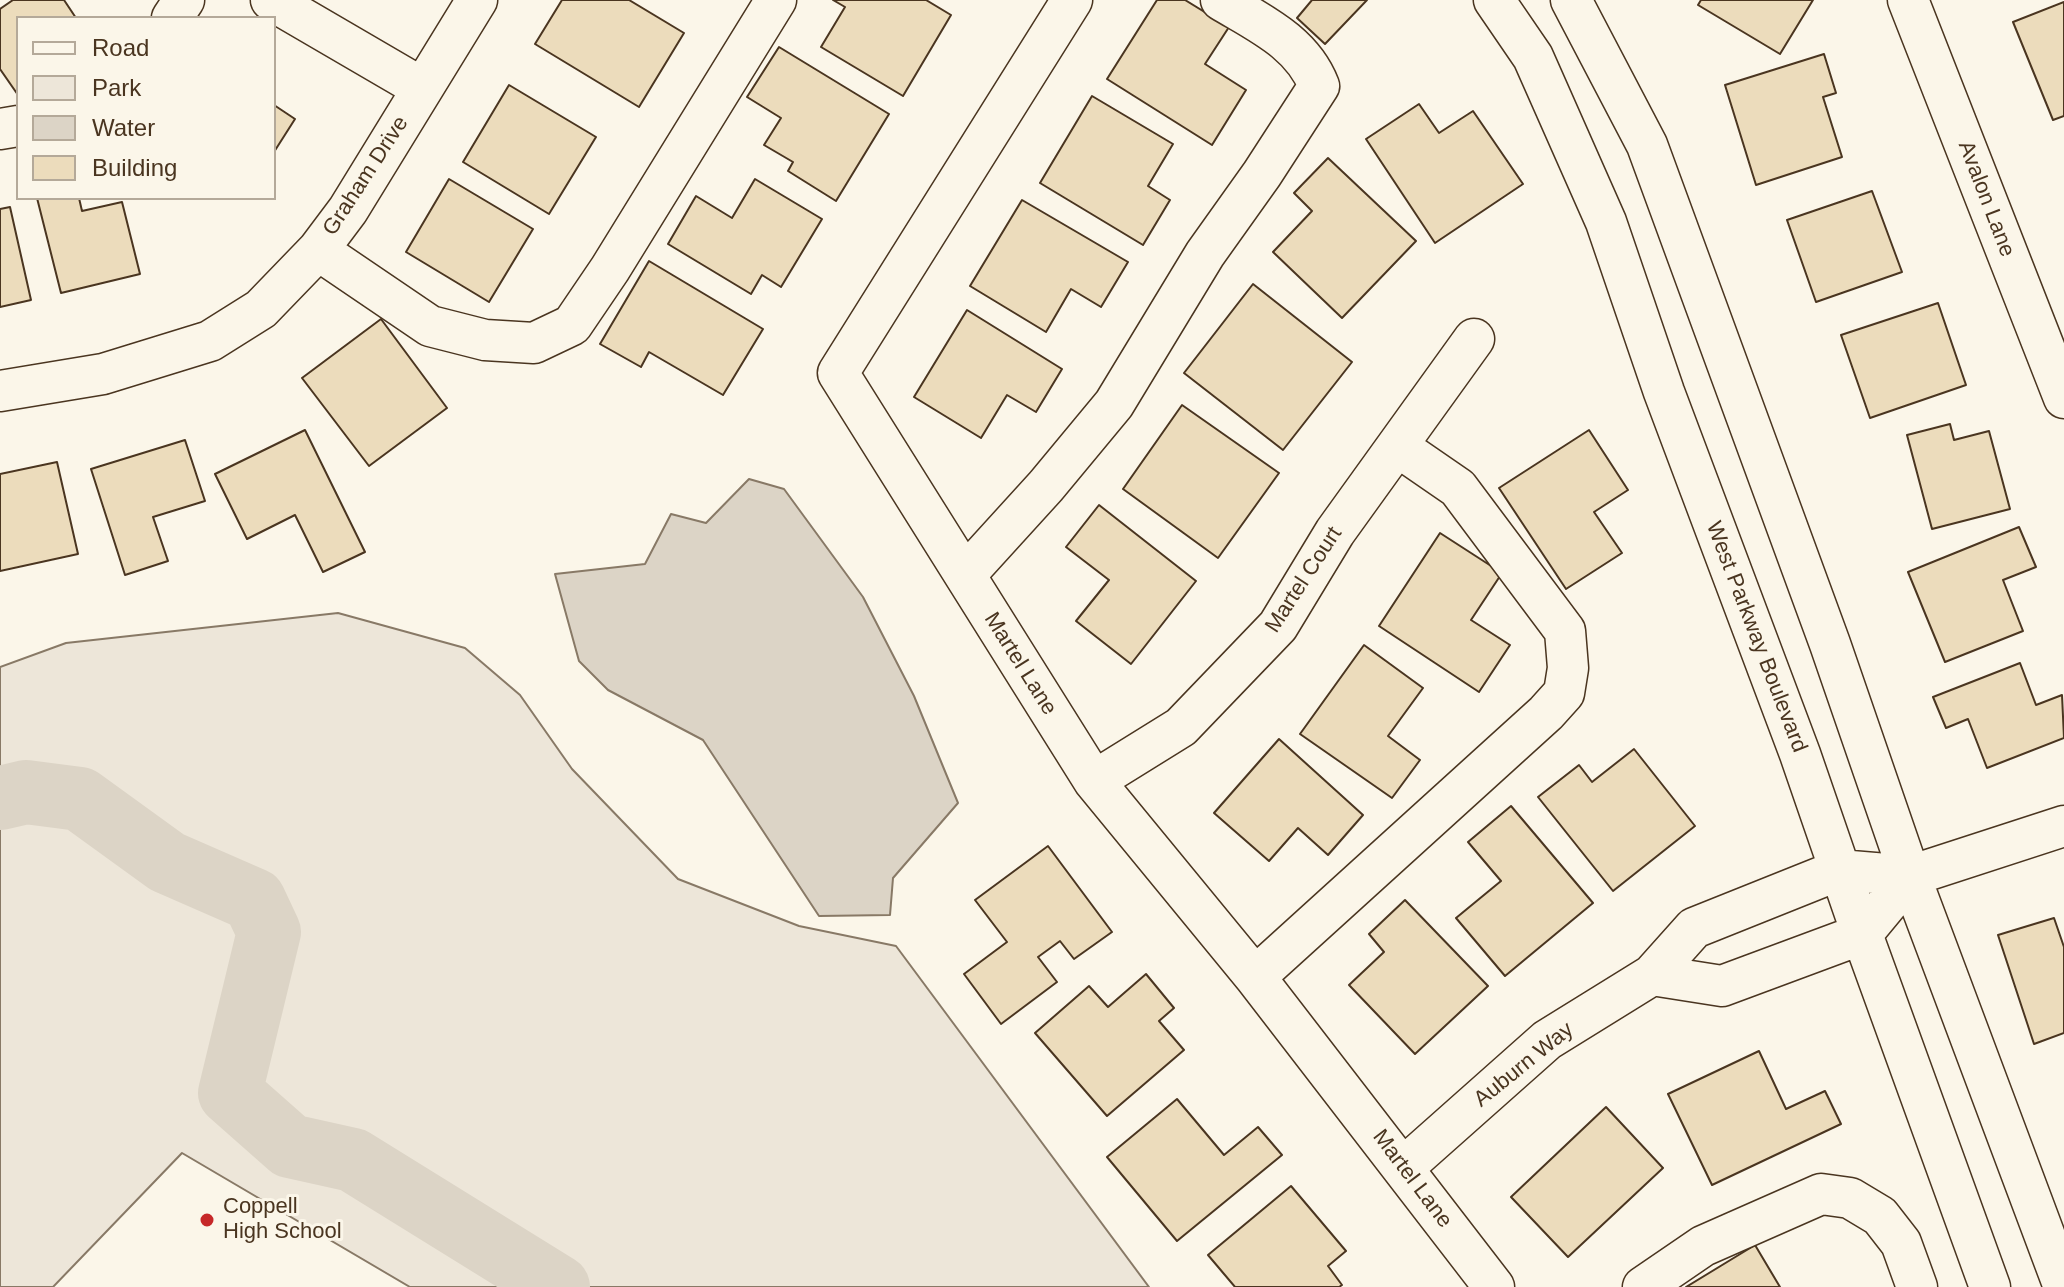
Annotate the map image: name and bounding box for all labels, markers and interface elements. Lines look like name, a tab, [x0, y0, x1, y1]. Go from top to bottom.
legend	[16, 16, 276, 200]
text: Road	[92, 34, 149, 61]
text: Park	[92, 74, 141, 101]
street label: Graham Drive	[318, 111, 414, 241]
text: Water	[92, 114, 155, 141]
street label: Avalon Lane	[1952, 137, 2020, 261]
text: Building	[92, 154, 177, 181]
street label: West Parkway Boulevard	[1700, 518, 1812, 756]
street label: Martel Court	[1260, 522, 1348, 638]
street label: Martel Lane	[978, 608, 1062, 720]
street label: Auburn Way	[1469, 1017, 1579, 1113]
street label: Martel Lane	[1366, 1125, 1458, 1233]
place label: Coppell High School	[223, 1194, 342, 1246]
marker: Coppell High School	[198, 1211, 216, 1229]

